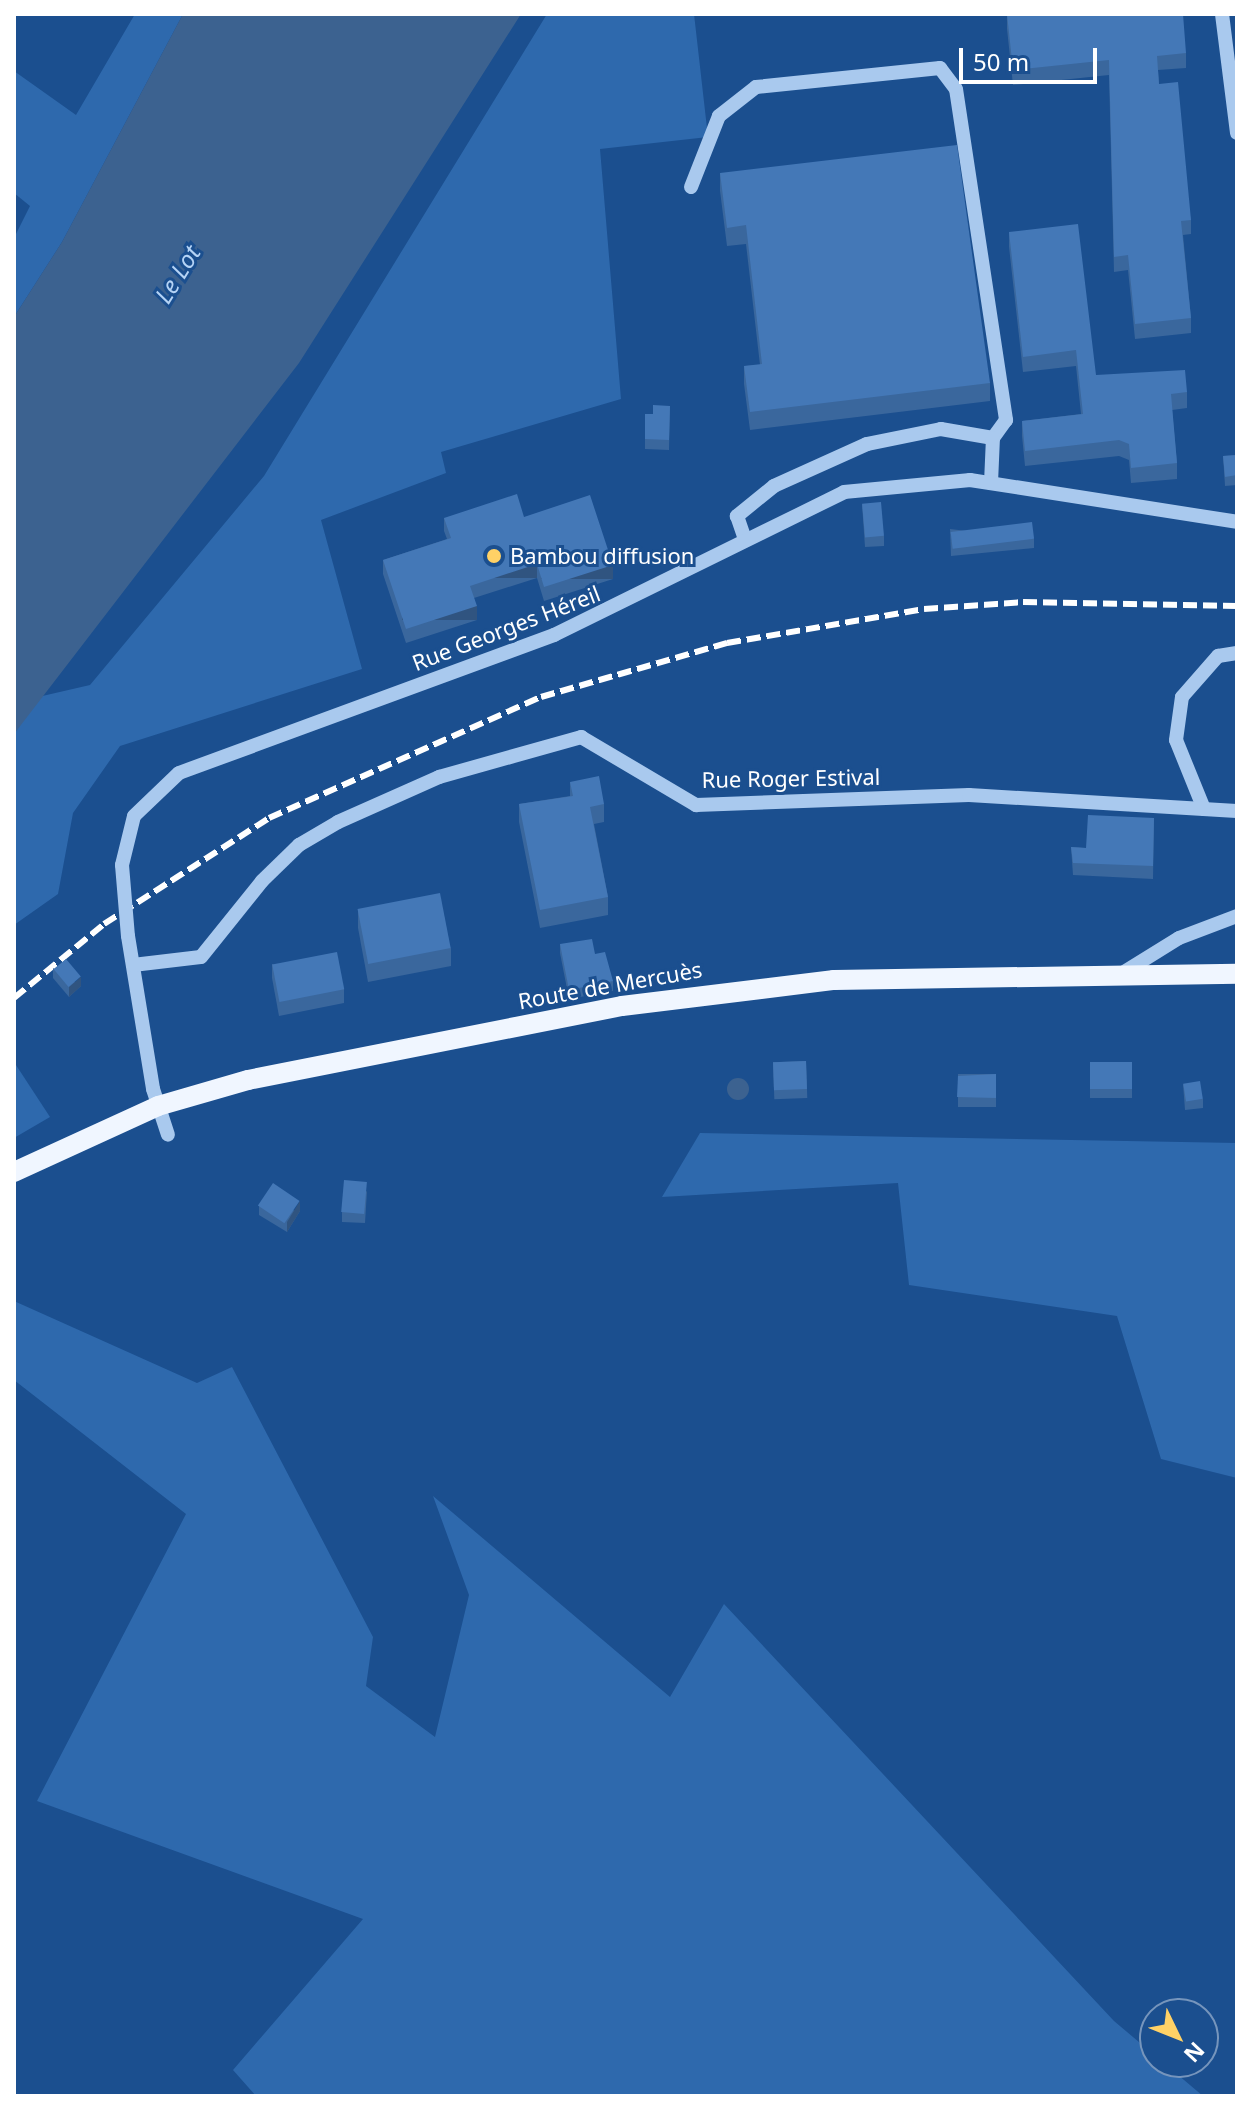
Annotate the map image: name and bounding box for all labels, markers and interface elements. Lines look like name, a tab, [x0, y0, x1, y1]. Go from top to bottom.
scale bar	[963, 32, 1101, 82]
text: 50 m	[973, 45, 1029, 78]
water label: Le Lot	[148, 240, 206, 308]
place label: Bambou diffusion	[510, 543, 694, 569]
marker: Bambou diffusion	[485, 547, 503, 565]
street label: Rue Georges Héreil	[408, 580, 604, 676]
street label: Rue Roger Estival	[701, 763, 881, 793]
street label: Route de Mercuès	[516, 956, 704, 1014]
north arrow	[1139, 1998, 1219, 2078]
text: N	[1178, 2036, 1212, 2070]

